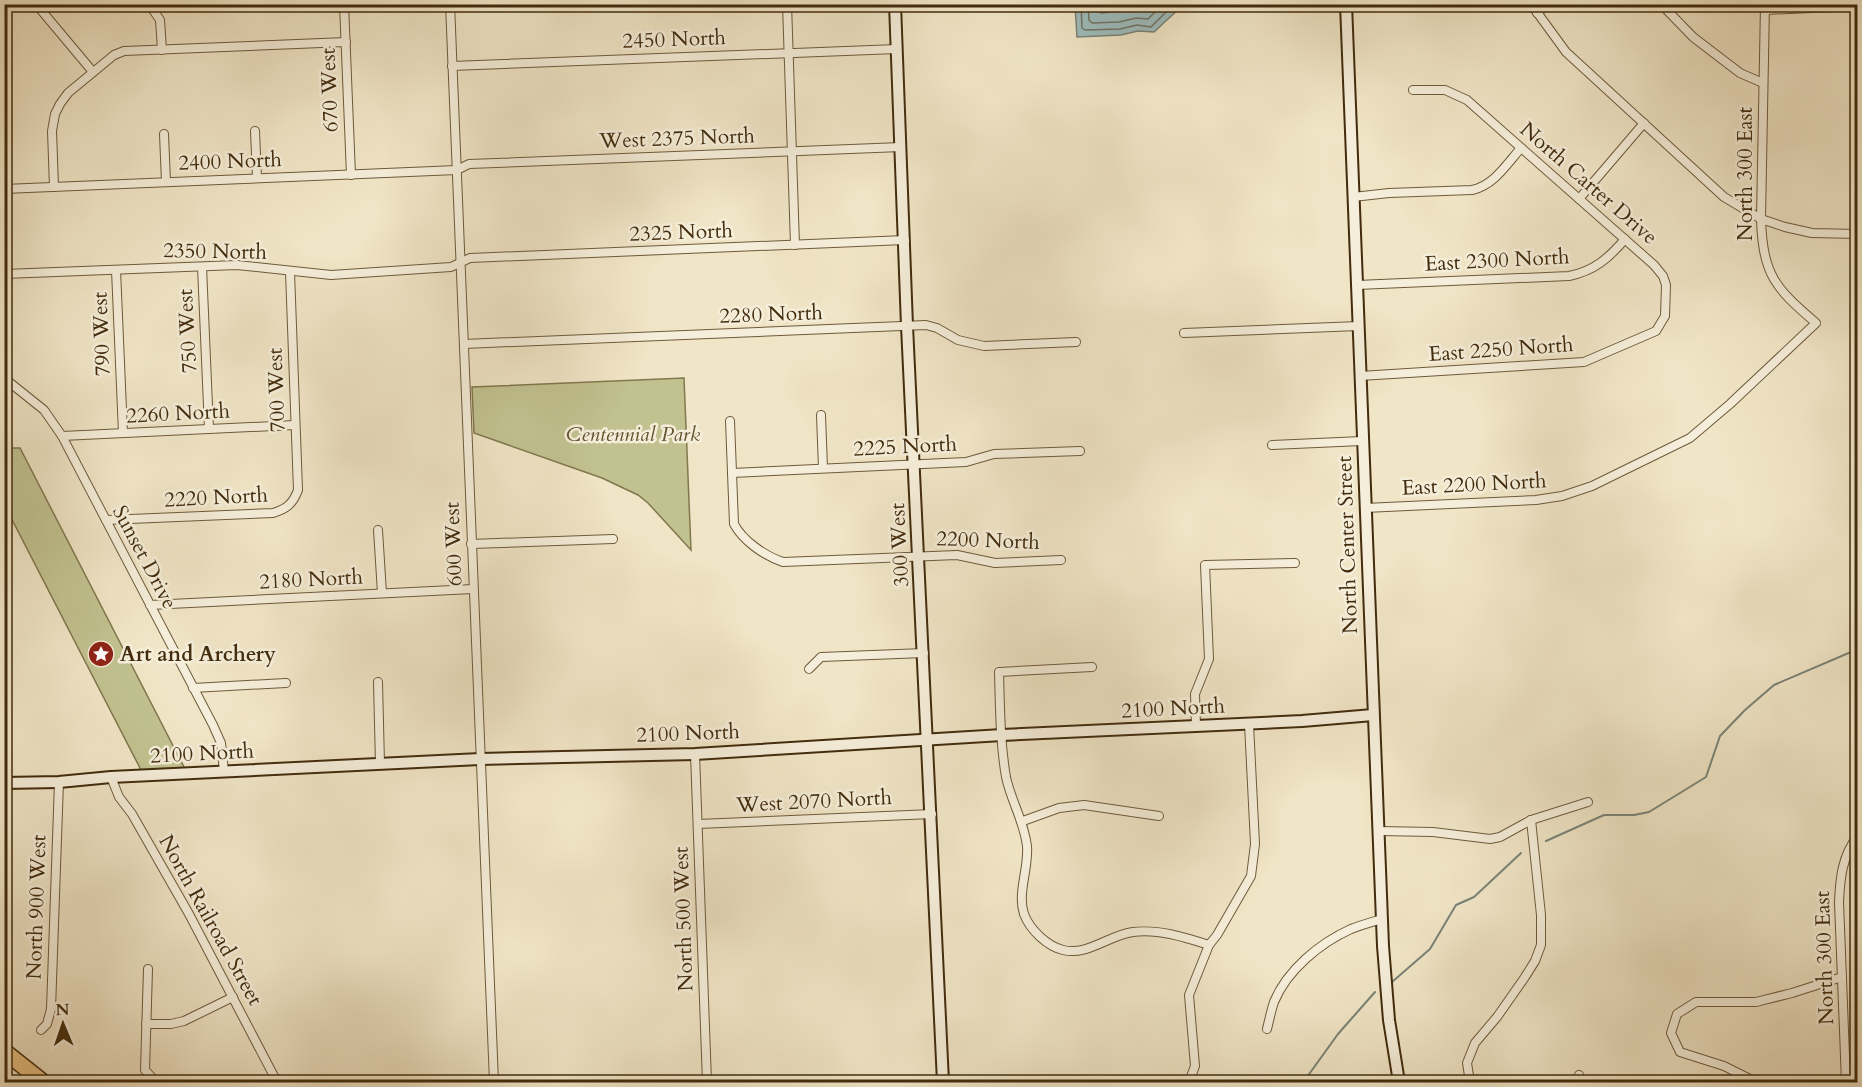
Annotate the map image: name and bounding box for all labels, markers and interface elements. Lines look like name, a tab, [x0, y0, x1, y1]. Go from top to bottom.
street label: 2450 North	[622, 23, 727, 56]
street label: 670 West	[314, 47, 345, 133]
street label: North 300 East	[1731, 106, 1760, 241]
street label: North Carter Drive	[1514, 115, 1664, 251]
street label: West 2375 North	[598, 121, 756, 156]
street label: 2400 North	[178, 145, 283, 178]
street label: 2325 North	[629, 216, 734, 249]
street label: 2350 North	[163, 236, 268, 267]
street label: East 2300 North	[1424, 242, 1571, 279]
street label: 750 West	[171, 288, 204, 374]
street label: 790 West	[86, 291, 117, 377]
street label: 2280 North	[719, 298, 824, 331]
street label: East 2250 North	[1428, 330, 1575, 369]
street label: 700 West	[261, 347, 292, 433]
street label: 2260 North	[125, 396, 231, 431]
park label: Centennial Park	[566, 420, 701, 449]
street label: 2225 North	[852, 429, 958, 464]
street label: North Center Street	[1330, 455, 1365, 635]
street label: East 2200 North	[1401, 466, 1548, 503]
street label: 2220 North	[163, 480, 269, 515]
street label: Sunset Drive	[105, 500, 184, 614]
street label: 600 West	[438, 501, 469, 587]
street label: 300 West	[883, 502, 916, 588]
street label: 2200 North	[936, 524, 1041, 557]
street label: 2180 North	[258, 562, 364, 597]
place icon: Art and Archery	[86, 639, 116, 669]
place label: Art and Archery	[120, 640, 276, 669]
street label: 2100 North	[1120, 691, 1226, 726]
street label: 2100 North	[636, 717, 741, 750]
street label: 2100 North	[149, 736, 255, 771]
street label: West 2070 North	[734, 783, 893, 820]
street label: North Railroad Street	[152, 830, 270, 1011]
street label: North 900 West	[19, 834, 54, 980]
street label: North 500 West	[666, 846, 701, 992]
street label: North 300 East	[1808, 890, 1841, 1026]
north arrow	[33, 994, 93, 1054]
text: N	[55, 999, 70, 1021]

